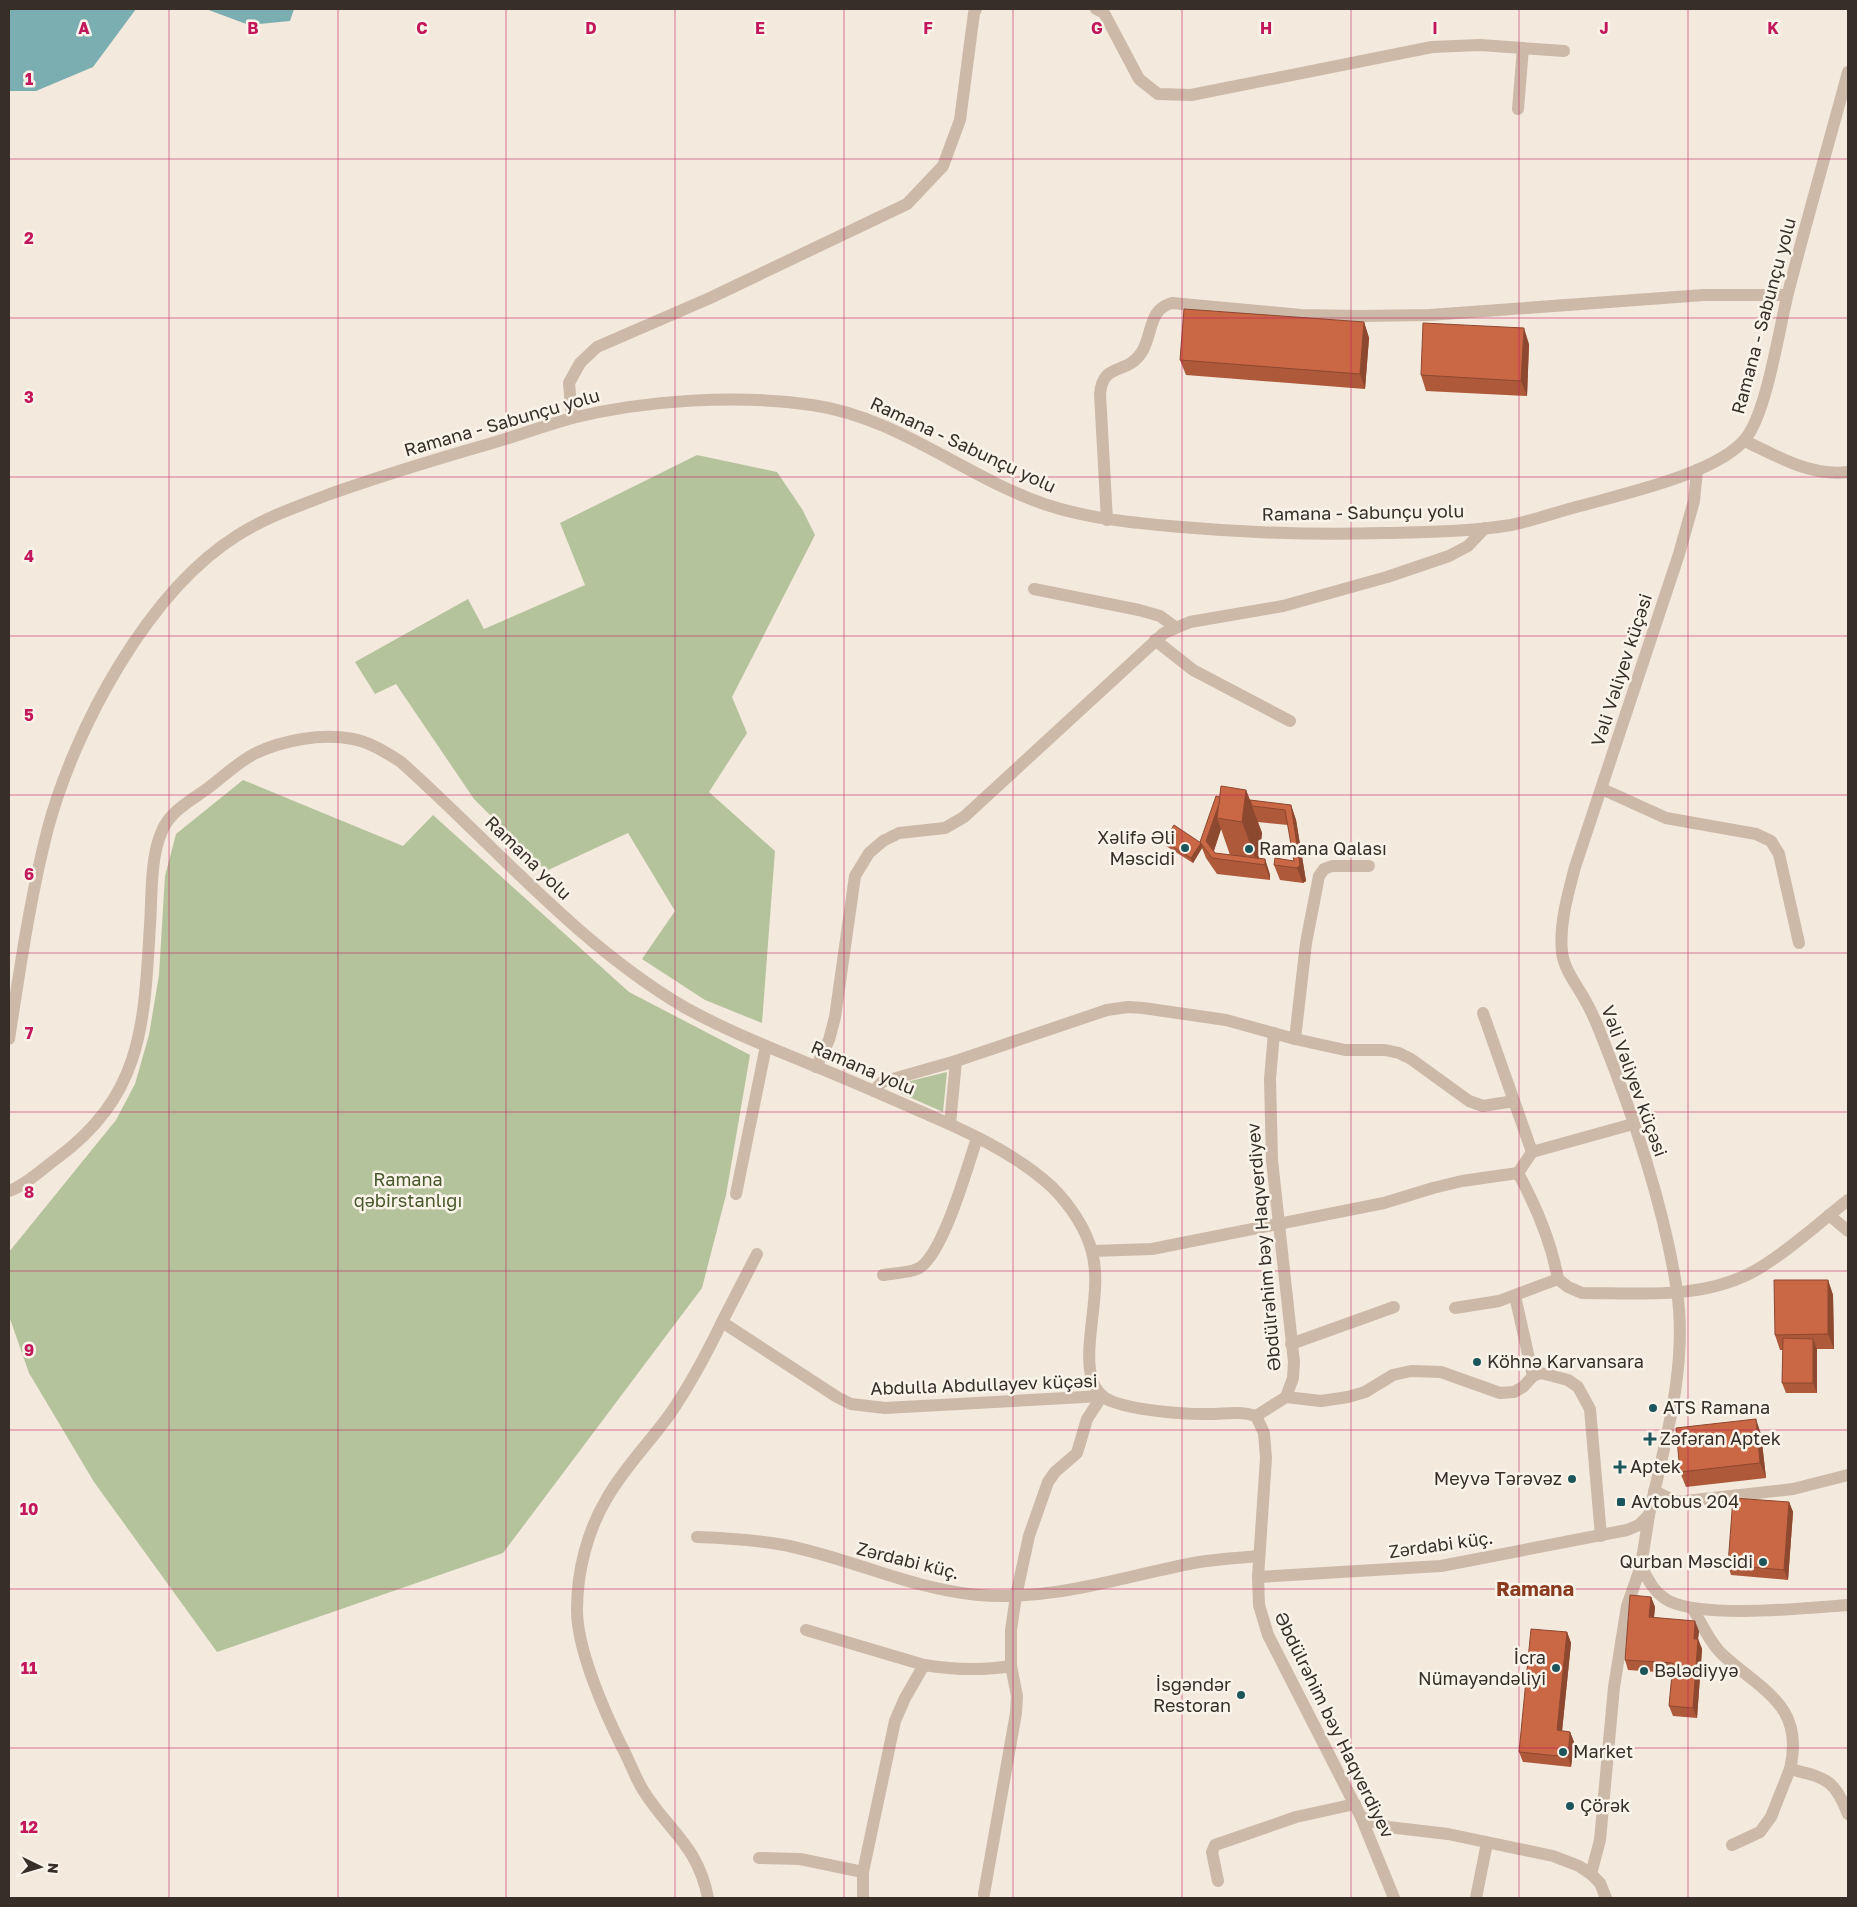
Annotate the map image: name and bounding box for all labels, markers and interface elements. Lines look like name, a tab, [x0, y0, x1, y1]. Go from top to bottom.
text: A	[78, 18, 90, 38]
text: B	[247, 18, 259, 38]
text: C	[416, 18, 428, 38]
text: D	[585, 18, 597, 38]
text: E	[755, 18, 765, 38]
text: F	[923, 18, 933, 38]
text: G	[1091, 18, 1103, 38]
text: H	[1260, 18, 1272, 38]
text: I	[1432, 18, 1438, 38]
text: J	[1599, 18, 1609, 38]
text: K	[1767, 18, 1779, 38]
text: 1	[25, 69, 33, 89]
street label: Ramana - Sabunçu yolu	[1726, 215, 1800, 416]
text: 2	[24, 228, 34, 248]
street label: Ramana - Sabunçu yolu	[401, 384, 602, 461]
text: 3	[24, 387, 34, 407]
street label: Ramana - Sabunçu yolu	[867, 391, 1060, 497]
street label: Ramana - Sabunçu yolu	[1262, 499, 1464, 525]
text: 4	[24, 546, 34, 566]
street label: Vəli Vəliyev küçəsi	[1586, 590, 1656, 749]
text: 5	[24, 705, 34, 725]
street label: Ramana yolu	[481, 811, 576, 904]
place label: Xəlifə Əli Məscidi	[1097, 826, 1175, 869]
place label: Ramana Qalası	[1259, 837, 1387, 859]
marker: Xəlifə Əli Məscidi	[1179, 842, 1191, 854]
marker: Ramana Qalası	[1243, 843, 1255, 855]
text: 6	[24, 864, 34, 884]
street label: Vəli Vəliyev küçəsi	[1597, 1002, 1673, 1159]
text: 7	[25, 1023, 34, 1043]
street label: Ramana yolu	[808, 1035, 919, 1099]
street label: Əbdülrəhim bəy Haqverdiyev	[1241, 1122, 1285, 1372]
park label: Ramana qəbirstanlığı	[354, 1168, 462, 1211]
text: 8	[24, 1182, 34, 1202]
text: 9	[24, 1340, 34, 1360]
place label: Köhnə Karvansara	[1487, 1350, 1644, 1372]
marker: Köhnə Karvansara	[1471, 1356, 1483, 1368]
street label: Abdulla Abdullayev küçəsi	[870, 1369, 1098, 1399]
place label: ATS Ramana	[1663, 1396, 1770, 1418]
marker: ATS Ramana	[1647, 1402, 1659, 1414]
place label: Zəfəran Aptek	[1660, 1427, 1781, 1449]
marker: Zəfəran Aptek	[1644, 1433, 1656, 1445]
place label: Aptek	[1630, 1455, 1681, 1477]
marker: Aptek	[1614, 1461, 1626, 1473]
place label: Meyvə Tərəvəz	[1434, 1467, 1562, 1489]
marker: Meyvə Tərəvəz	[1566, 1473, 1578, 1485]
place label: Avtobus 204	[1631, 1490, 1739, 1512]
marker: Avtobus 204	[1615, 1496, 1627, 1508]
text: 10	[20, 1499, 38, 1519]
street label: Zərdabi küç.	[1387, 1526, 1494, 1562]
street label: Zərdabi küç.	[855, 1537, 962, 1583]
place label: Qurban Məscidi	[1619, 1550, 1753, 1572]
marker: Qurban Məscidi	[1757, 1556, 1769, 1568]
district label: Ramana	[1496, 1576, 1574, 1600]
street label: Əbdülrəhim bəy Haqverdiyev	[1270, 1608, 1399, 1841]
place label: İcra Nümayəndəliyi	[1418, 1646, 1546, 1689]
text: 11	[21, 1658, 37, 1678]
place label: Bələdiyyə	[1654, 1659, 1738, 1681]
marker: İcra Nümayəndəliyi	[1550, 1662, 1562, 1674]
marker: Bələdiyyə	[1638, 1665, 1650, 1677]
place label: İsgəndər Restoran	[1153, 1673, 1231, 1716]
marker: İsgəndər Restoran	[1235, 1689, 1247, 1701]
place label: Market	[1573, 1740, 1633, 1762]
marker: Market	[1557, 1746, 1569, 1758]
place label: Çörək	[1580, 1794, 1630, 1816]
marker: Çörək	[1564, 1800, 1576, 1812]
text: 12	[20, 1817, 38, 1837]
north arrow	[15, 1842, 65, 1892]
text: N	[45, 1862, 62, 1874]

